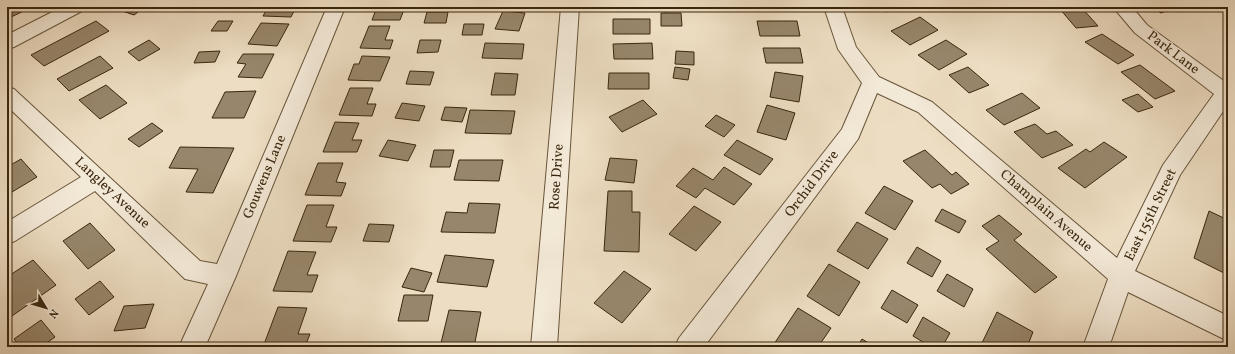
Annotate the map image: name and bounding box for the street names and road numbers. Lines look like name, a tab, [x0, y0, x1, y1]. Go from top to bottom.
street label: Park Lane	[1143, 27, 1203, 79]
street label: Gouwens Lane	[239, 132, 291, 222]
street label: Rose Drive	[545, 143, 569, 211]
street label: Orchid Drive	[781, 146, 844, 221]
street label: Langley Avenue	[70, 153, 154, 233]
street label: Champlain Avenue	[996, 165, 1097, 257]
street label: East 155th Street	[1120, 165, 1182, 264]

